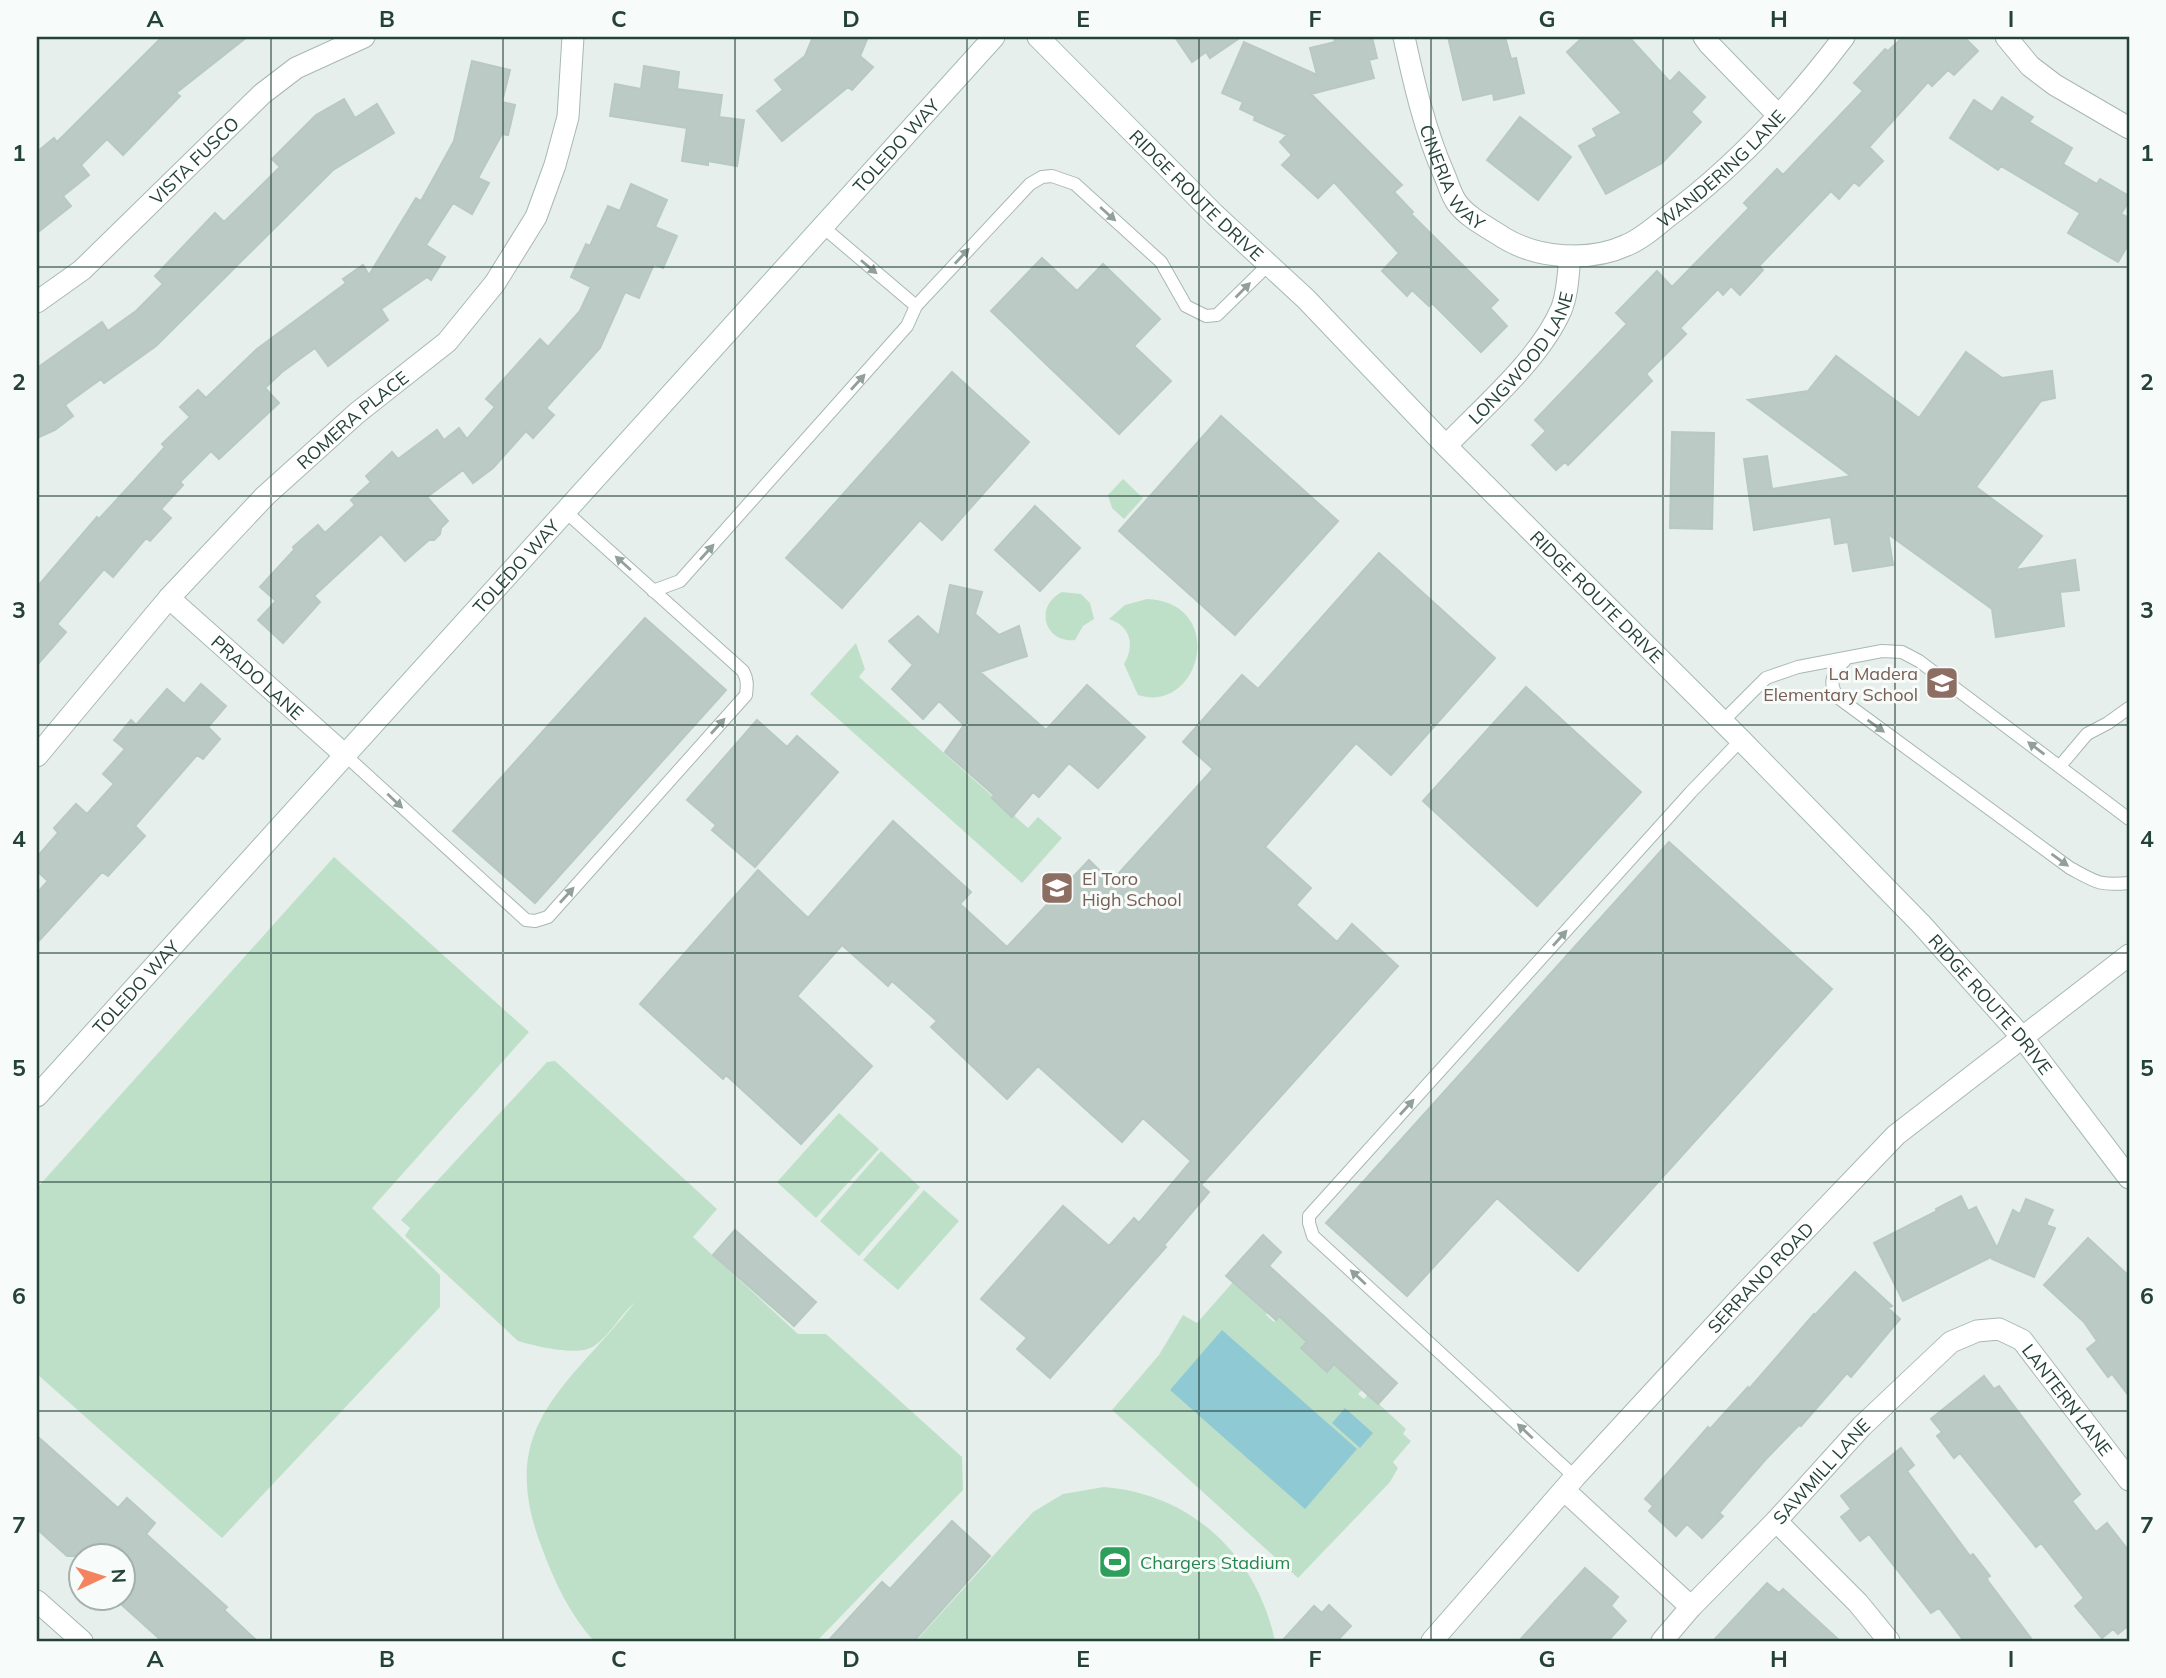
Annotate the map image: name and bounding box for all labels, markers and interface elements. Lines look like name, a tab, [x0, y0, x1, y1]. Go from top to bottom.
text: A	[146, 4, 164, 33]
text: B	[379, 4, 395, 33]
text: C	[611, 4, 627, 33]
text: D	[842, 4, 860, 33]
text: E	[1076, 4, 1090, 33]
text: F	[1308, 4, 1322, 33]
text: G	[1538, 4, 1556, 33]
text: H	[1770, 4, 1788, 33]
text: I	[2008, 4, 2014, 33]
street label: TOLEDO WAY	[848, 93, 945, 197]
street label: WANDERING LANE	[1652, 105, 1790, 232]
street label: VISTA FUSCO	[145, 112, 244, 209]
street label: CINERIA WAY	[1415, 122, 1490, 235]
street label: RIDGE ROUTE DRIVE	[1125, 124, 1269, 266]
text: 1	[12, 138, 26, 167]
text: 1	[2140, 138, 2154, 167]
one-way arrow	[1099, 206, 1117, 222]
one-way arrow	[954, 248, 970, 265]
one-way arrow	[860, 259, 878, 274]
one-way arrow	[1234, 283, 1251, 299]
street label: LONGWOOD LANE	[1463, 289, 1577, 429]
street label: ROMERA PLACE	[292, 366, 413, 474]
text: 2	[12, 367, 26, 396]
text: 2	[2140, 367, 2154, 396]
one-way arrow	[850, 373, 865, 390]
street label: TOLEDO WAY	[467, 514, 565, 618]
street label: RIDGE ROUTE DRIVE	[1526, 525, 1668, 668]
one-way arrow	[699, 543, 714, 560]
one-way arrow	[615, 556, 632, 572]
text: 3	[12, 595, 26, 624]
text: 3	[2140, 595, 2154, 624]
street label: PRADO LANE	[207, 630, 309, 724]
place label: La Madera Elementary School	[1763, 662, 1918, 706]
school or university icon: La Madera Elementary School	[1923, 664, 1961, 702]
one-way arrow	[710, 718, 726, 735]
one-way arrow	[1867, 718, 1885, 733]
one-way arrow	[2027, 741, 2045, 756]
one-way arrow	[386, 793, 403, 809]
text: 4	[12, 824, 26, 853]
text: 4	[2140, 824, 2154, 853]
one-way arrow	[2051, 853, 2069, 867]
place label: El Toro High School	[1082, 867, 1182, 911]
school or university icon: El Toro High School	[1038, 869, 1076, 907]
one-way arrow	[558, 887, 574, 904]
street label: RIDGE ROUTE DRIVE	[1924, 929, 2058, 1079]
one-way arrow	[1551, 930, 1567, 947]
street label: TOLEDO WAY	[87, 934, 185, 1039]
text: 5	[12, 1053, 26, 1082]
text: 5	[2140, 1053, 2154, 1082]
one-way arrow	[1399, 1098, 1415, 1116]
street label: SERRANO ROAD	[1702, 1217, 1818, 1338]
one-way arrow	[1349, 1269, 1367, 1285]
text: 6	[12, 1281, 26, 1310]
text: 6	[2140, 1281, 2154, 1310]
street label: LANTERN LANE	[2017, 1339, 2118, 1460]
street label: SAWMILL LANE	[1768, 1413, 1875, 1529]
one-way arrow	[1516, 1423, 1534, 1439]
text: 7	[12, 1510, 26, 1539]
text: 7	[2140, 1510, 2154, 1539]
north arrow	[66, 1542, 136, 1612]
sports icon: Chargers Stadium	[1096, 1543, 1134, 1581]
place label: Chargers Stadium	[1140, 1551, 1290, 1574]
text: N	[106, 1568, 131, 1584]
text: A	[146, 1644, 164, 1673]
text: B	[379, 1644, 395, 1673]
text: C	[611, 1644, 627, 1673]
text: D	[842, 1644, 860, 1673]
text: E	[1076, 1644, 1090, 1673]
text: F	[1308, 1644, 1322, 1673]
text: G	[1538, 1644, 1556, 1673]
text: H	[1770, 1644, 1788, 1673]
text: I	[2008, 1644, 2014, 1673]

